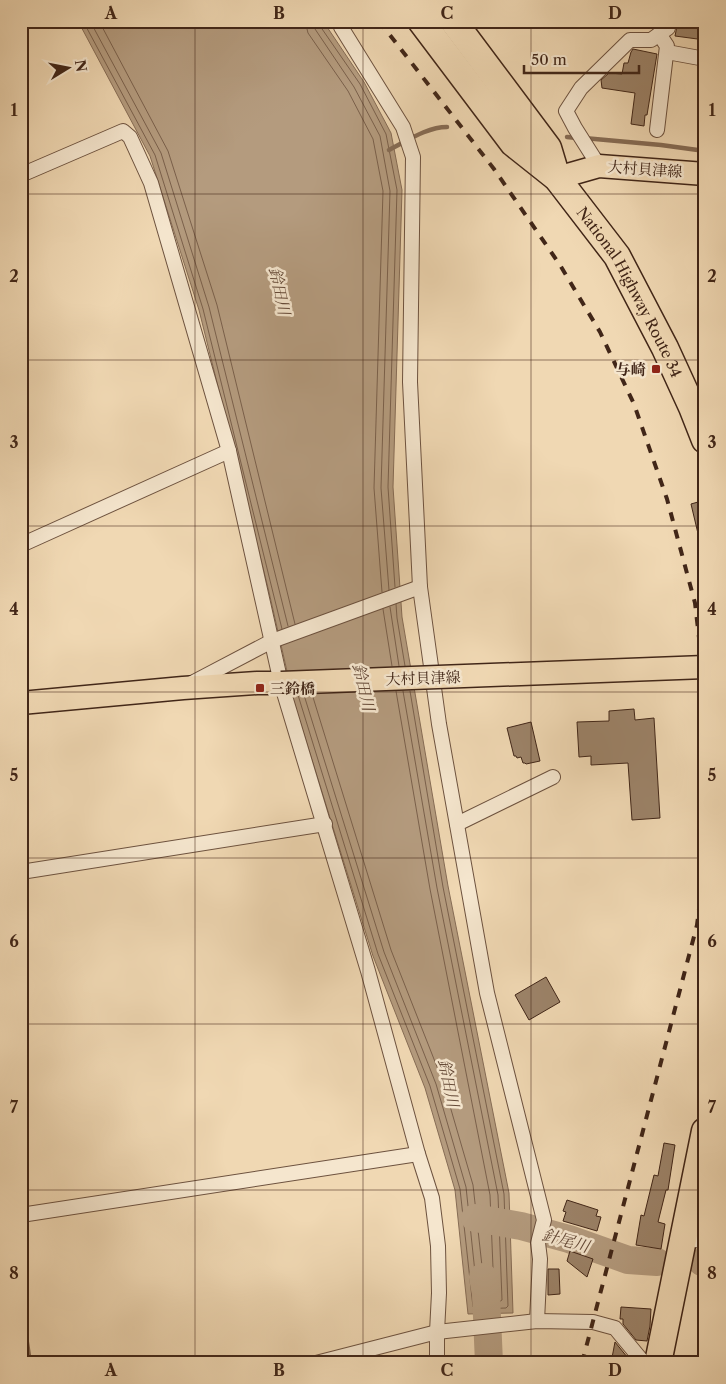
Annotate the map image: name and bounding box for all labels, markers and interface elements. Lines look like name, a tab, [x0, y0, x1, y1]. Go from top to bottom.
text: A	[104, 3, 118, 23]
text: B	[273, 3, 285, 23]
text: C	[441, 3, 453, 23]
text: D	[608, 3, 622, 23]
north arrow	[42, 42, 92, 92]
scale bar	[524, 42, 638, 74]
text: 50 m	[531, 50, 567, 69]
text: N	[71, 58, 91, 73]
text: 1	[10, 100, 18, 120]
text: 1	[708, 100, 716, 120]
street label: 大村貝津線	[607, 157, 683, 181]
street label: National Highway Route 34	[573, 203, 687, 380]
water label: 鈴田川	[265, 265, 295, 319]
text: 2	[9, 266, 19, 286]
text: 2	[707, 266, 717, 286]
place label: 与崎	[616, 360, 646, 379]
marker: 与崎	[650, 363, 662, 375]
text: 3	[9, 432, 19, 452]
text: 3	[707, 432, 717, 452]
text: 4	[9, 599, 19, 619]
text: 4	[707, 599, 717, 619]
water label: 鈴田川	[349, 661, 380, 715]
street label: 大村貝津線	[385, 667, 461, 689]
place label: 三鈴橋	[270, 679, 315, 698]
marker: 三鈴橋	[254, 682, 266, 694]
text: 5	[10, 765, 19, 785]
text: 5	[708, 765, 717, 785]
text: 6	[9, 931, 19, 951]
text: 6	[707, 931, 717, 951]
water label: 鈴田川	[435, 1058, 464, 1110]
text: 7	[10, 1097, 19, 1117]
text: 7	[708, 1097, 717, 1117]
water label: 針尾川	[540, 1224, 594, 1257]
text: 8	[9, 1263, 19, 1283]
text: 8	[707, 1263, 717, 1283]
text: A	[104, 1360, 118, 1380]
text: B	[273, 1360, 285, 1380]
text: C	[441, 1360, 453, 1380]
text: D	[608, 1360, 622, 1380]

